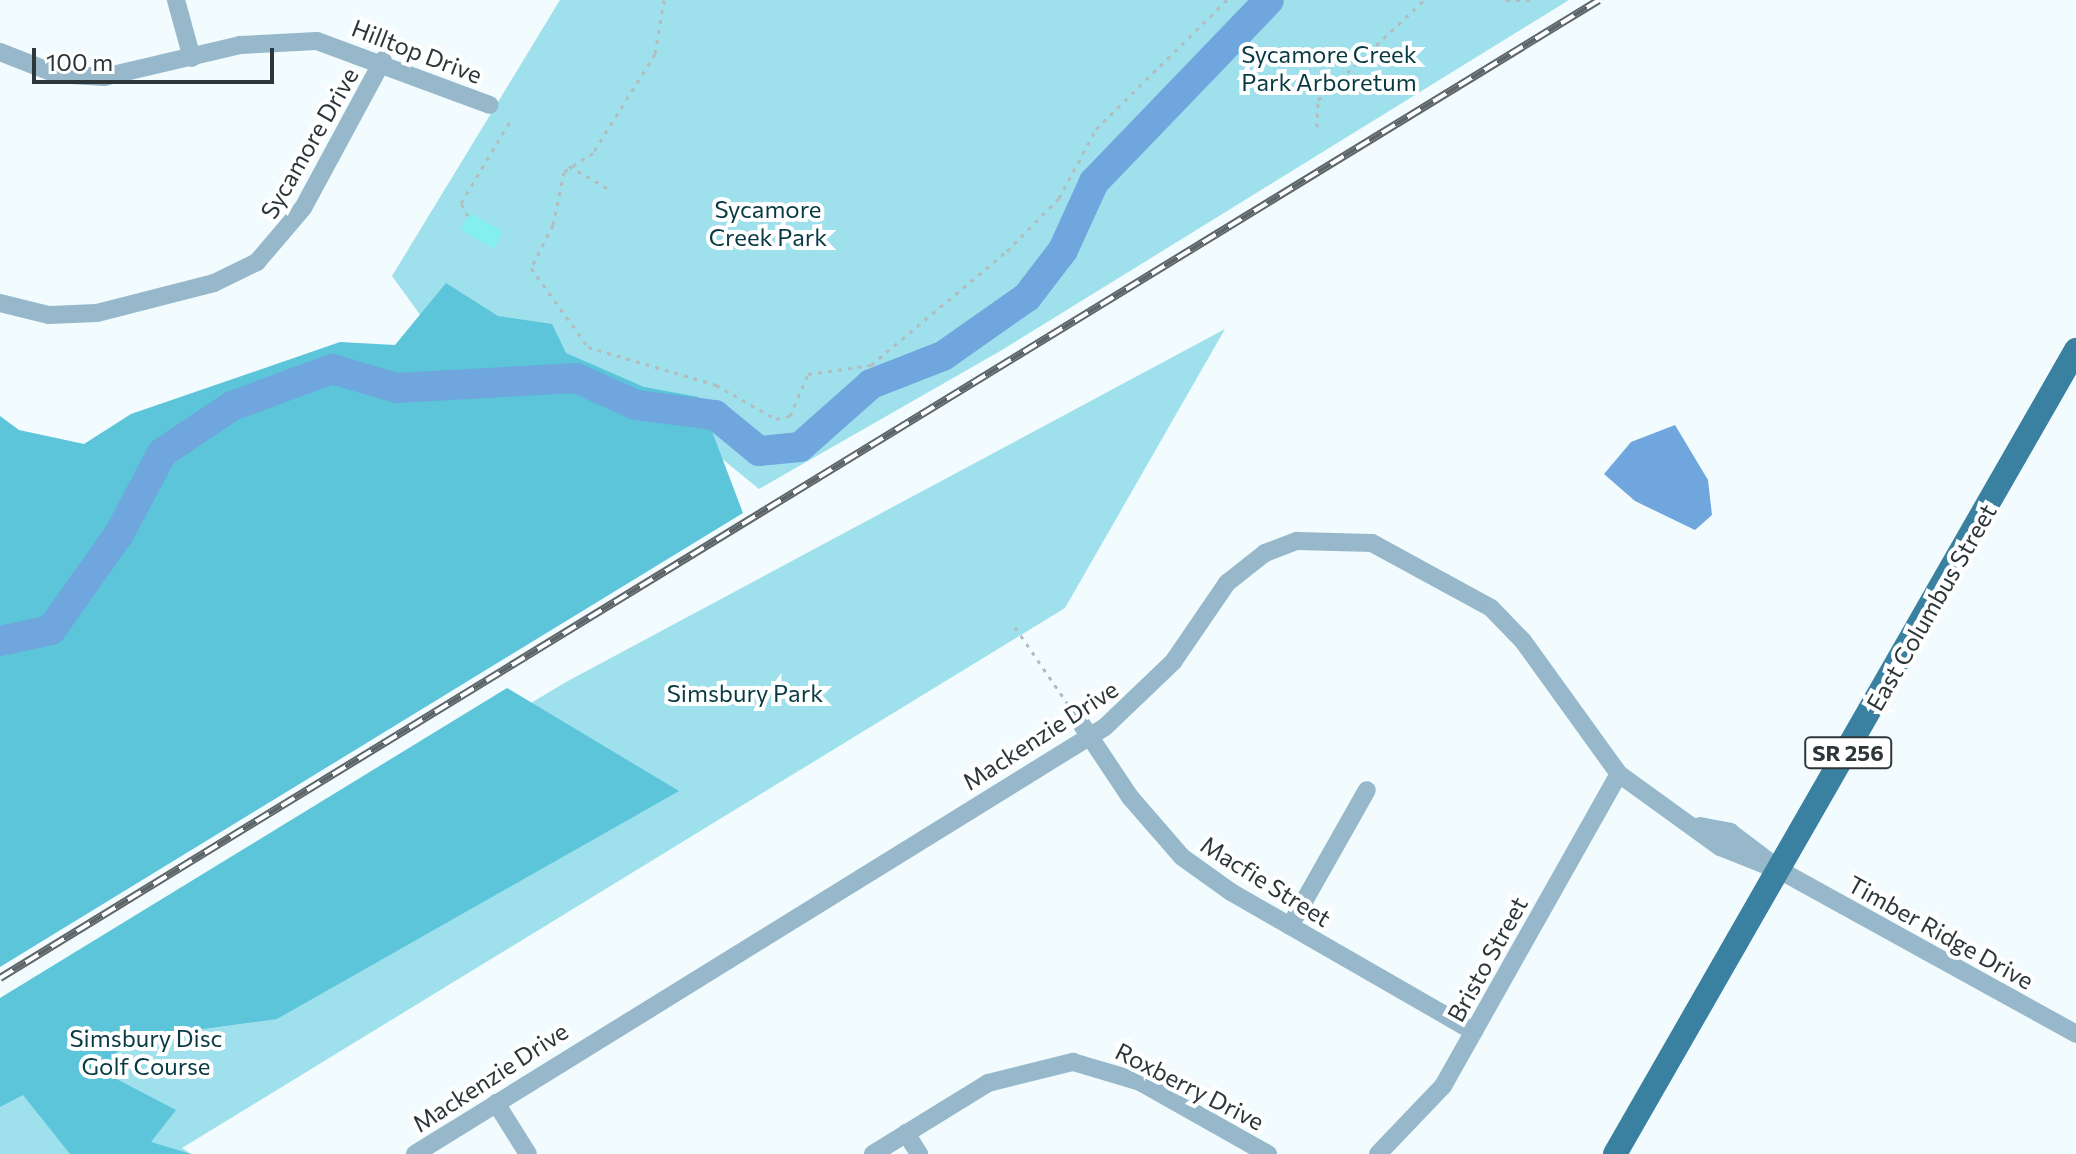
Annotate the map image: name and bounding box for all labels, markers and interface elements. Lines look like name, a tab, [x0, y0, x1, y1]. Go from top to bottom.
street label: Hilltop Drive	[348, 13, 486, 89]
scale bar	[36, 32, 278, 82]
park label: Sycamore Creek Park Arboretum	[1241, 40, 1417, 96]
text: 100 m	[46, 47, 113, 76]
street label: Sycamore Drive	[254, 62, 364, 224]
park label: Sycamore Creek Park	[709, 195, 827, 251]
street label: East Columbus Street	[1860, 498, 2002, 716]
street label: Mackenzie Drive	[957, 674, 1123, 796]
park label: Simsbury Park	[667, 679, 823, 707]
road number: SR 256	[1804, 735, 1892, 771]
street label: Macfie Street	[1196, 830, 1336, 932]
street label: Timber Ridge Drive	[1843, 869, 2039, 995]
street label: Bristo Street	[1441, 891, 1533, 1027]
street label: Mackenzie Drive	[407, 1016, 573, 1138]
park label: Simsbury Disc Golf Course	[70, 1024, 222, 1080]
street label: Roxberry Drive	[1111, 1036, 1269, 1136]

